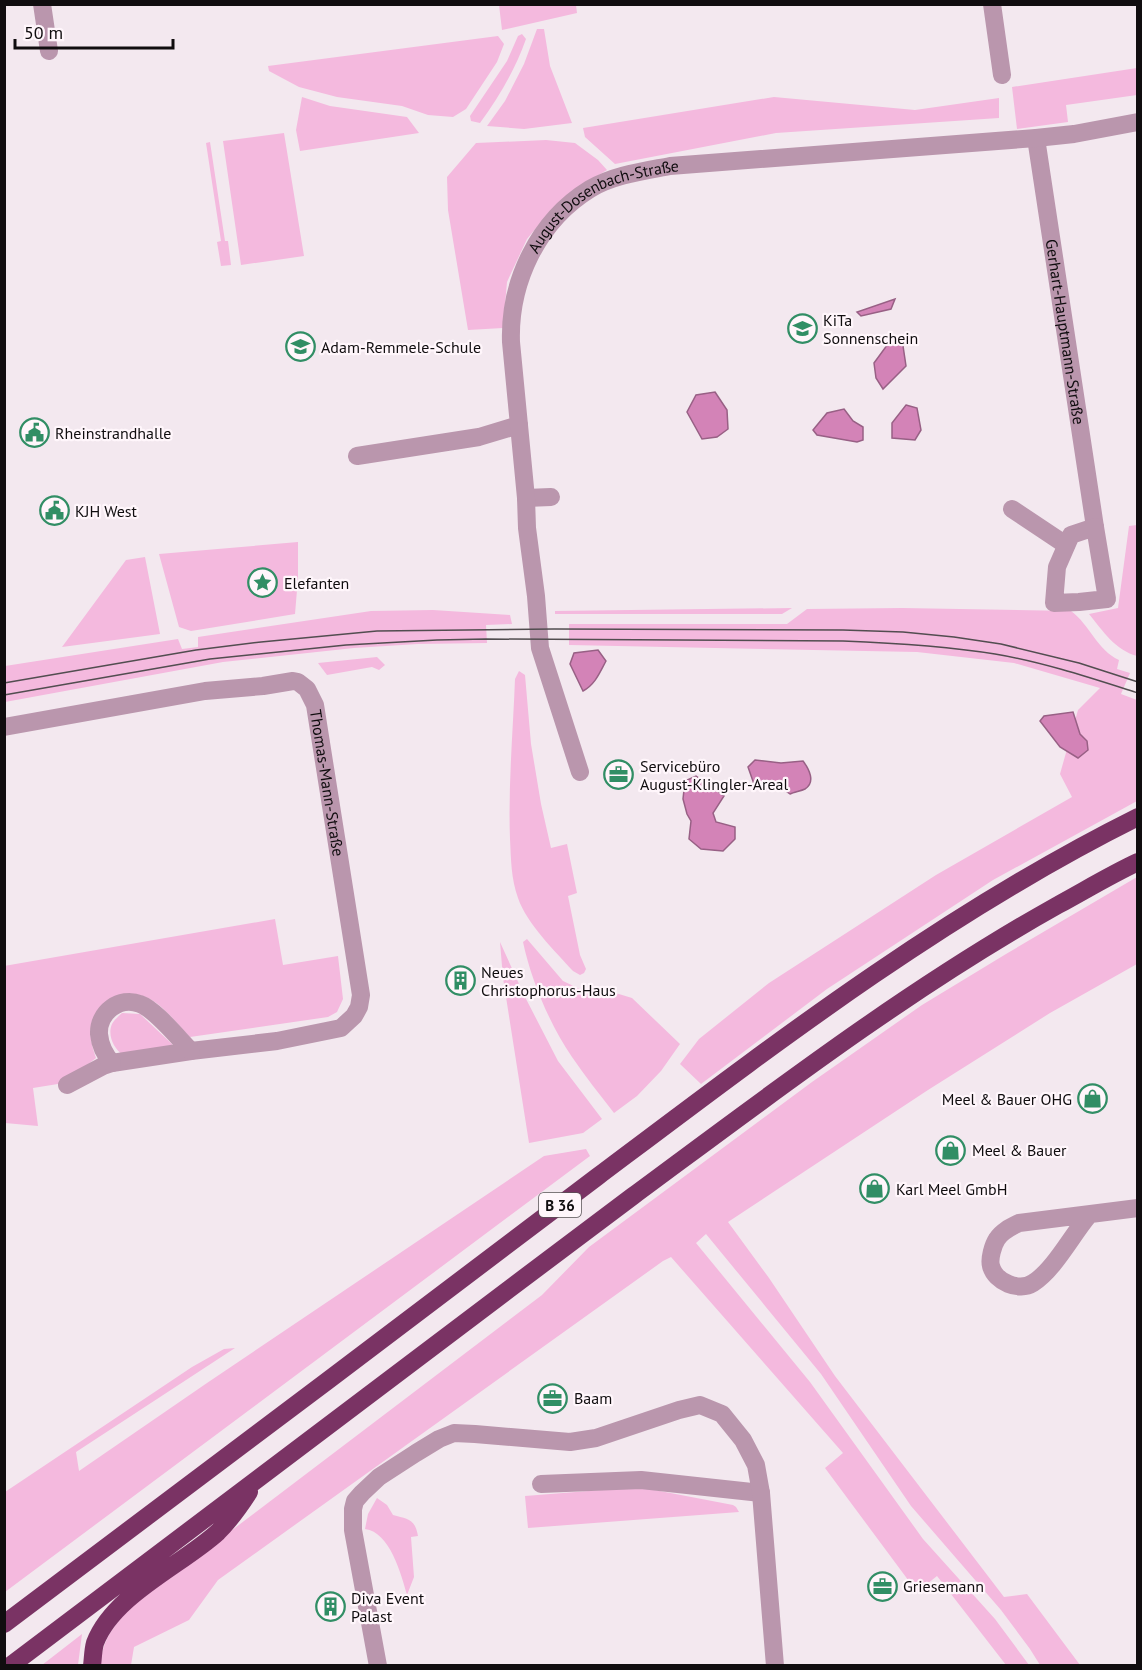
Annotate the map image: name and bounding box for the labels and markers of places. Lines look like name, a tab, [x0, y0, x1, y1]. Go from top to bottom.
place label: KiTa Sonnenschein	[823, 310, 918, 348]
school or university icon: KiTa Sonnenschein	[786, 313, 818, 345]
school or university icon: Adam-Remmele-Schule	[284, 331, 316, 363]
place label: Adam-Remmele-Schule	[321, 337, 481, 357]
public building icon: Rheinstrandhalle	[18, 417, 50, 449]
place label: Rheinstrandhalle	[55, 423, 172, 443]
public building icon: KJH West	[38, 495, 70, 527]
place label: KJH West	[75, 501, 138, 521]
place icon: Elefanten	[247, 567, 279, 599]
place label: Elefanten	[284, 573, 349, 593]
place label: Servicebüro August-Klingler-Areal	[640, 756, 789, 794]
office icon: Servicebüro August-Klingler-Areal	[603, 759, 635, 791]
place label: Neues Christophorus-Haus	[481, 962, 616, 1000]
building icon: Neues Christophorus-Haus	[444, 965, 476, 997]
shop icon: Meel & Bauer OHG	[1077, 1083, 1109, 1115]
place label: Meel & Bauer OHG	[942, 1089, 1072, 1109]
shop icon: Meel & Bauer	[935, 1134, 967, 1166]
place label: Meel & Bauer	[972, 1140, 1067, 1160]
shop icon: Karl Meel GmbH	[859, 1173, 891, 1205]
place label: Karl Meel GmbH	[896, 1179, 1008, 1199]
office icon: Baam	[537, 1382, 569, 1414]
place label: Baam	[574, 1388, 612, 1408]
office icon: Griesemann	[866, 1570, 898, 1602]
place label: Griesemann	[903, 1576, 984, 1596]
place label: Diva Event Palast	[351, 1588, 425, 1626]
building icon: Diva Event Palast	[314, 1591, 346, 1623]

